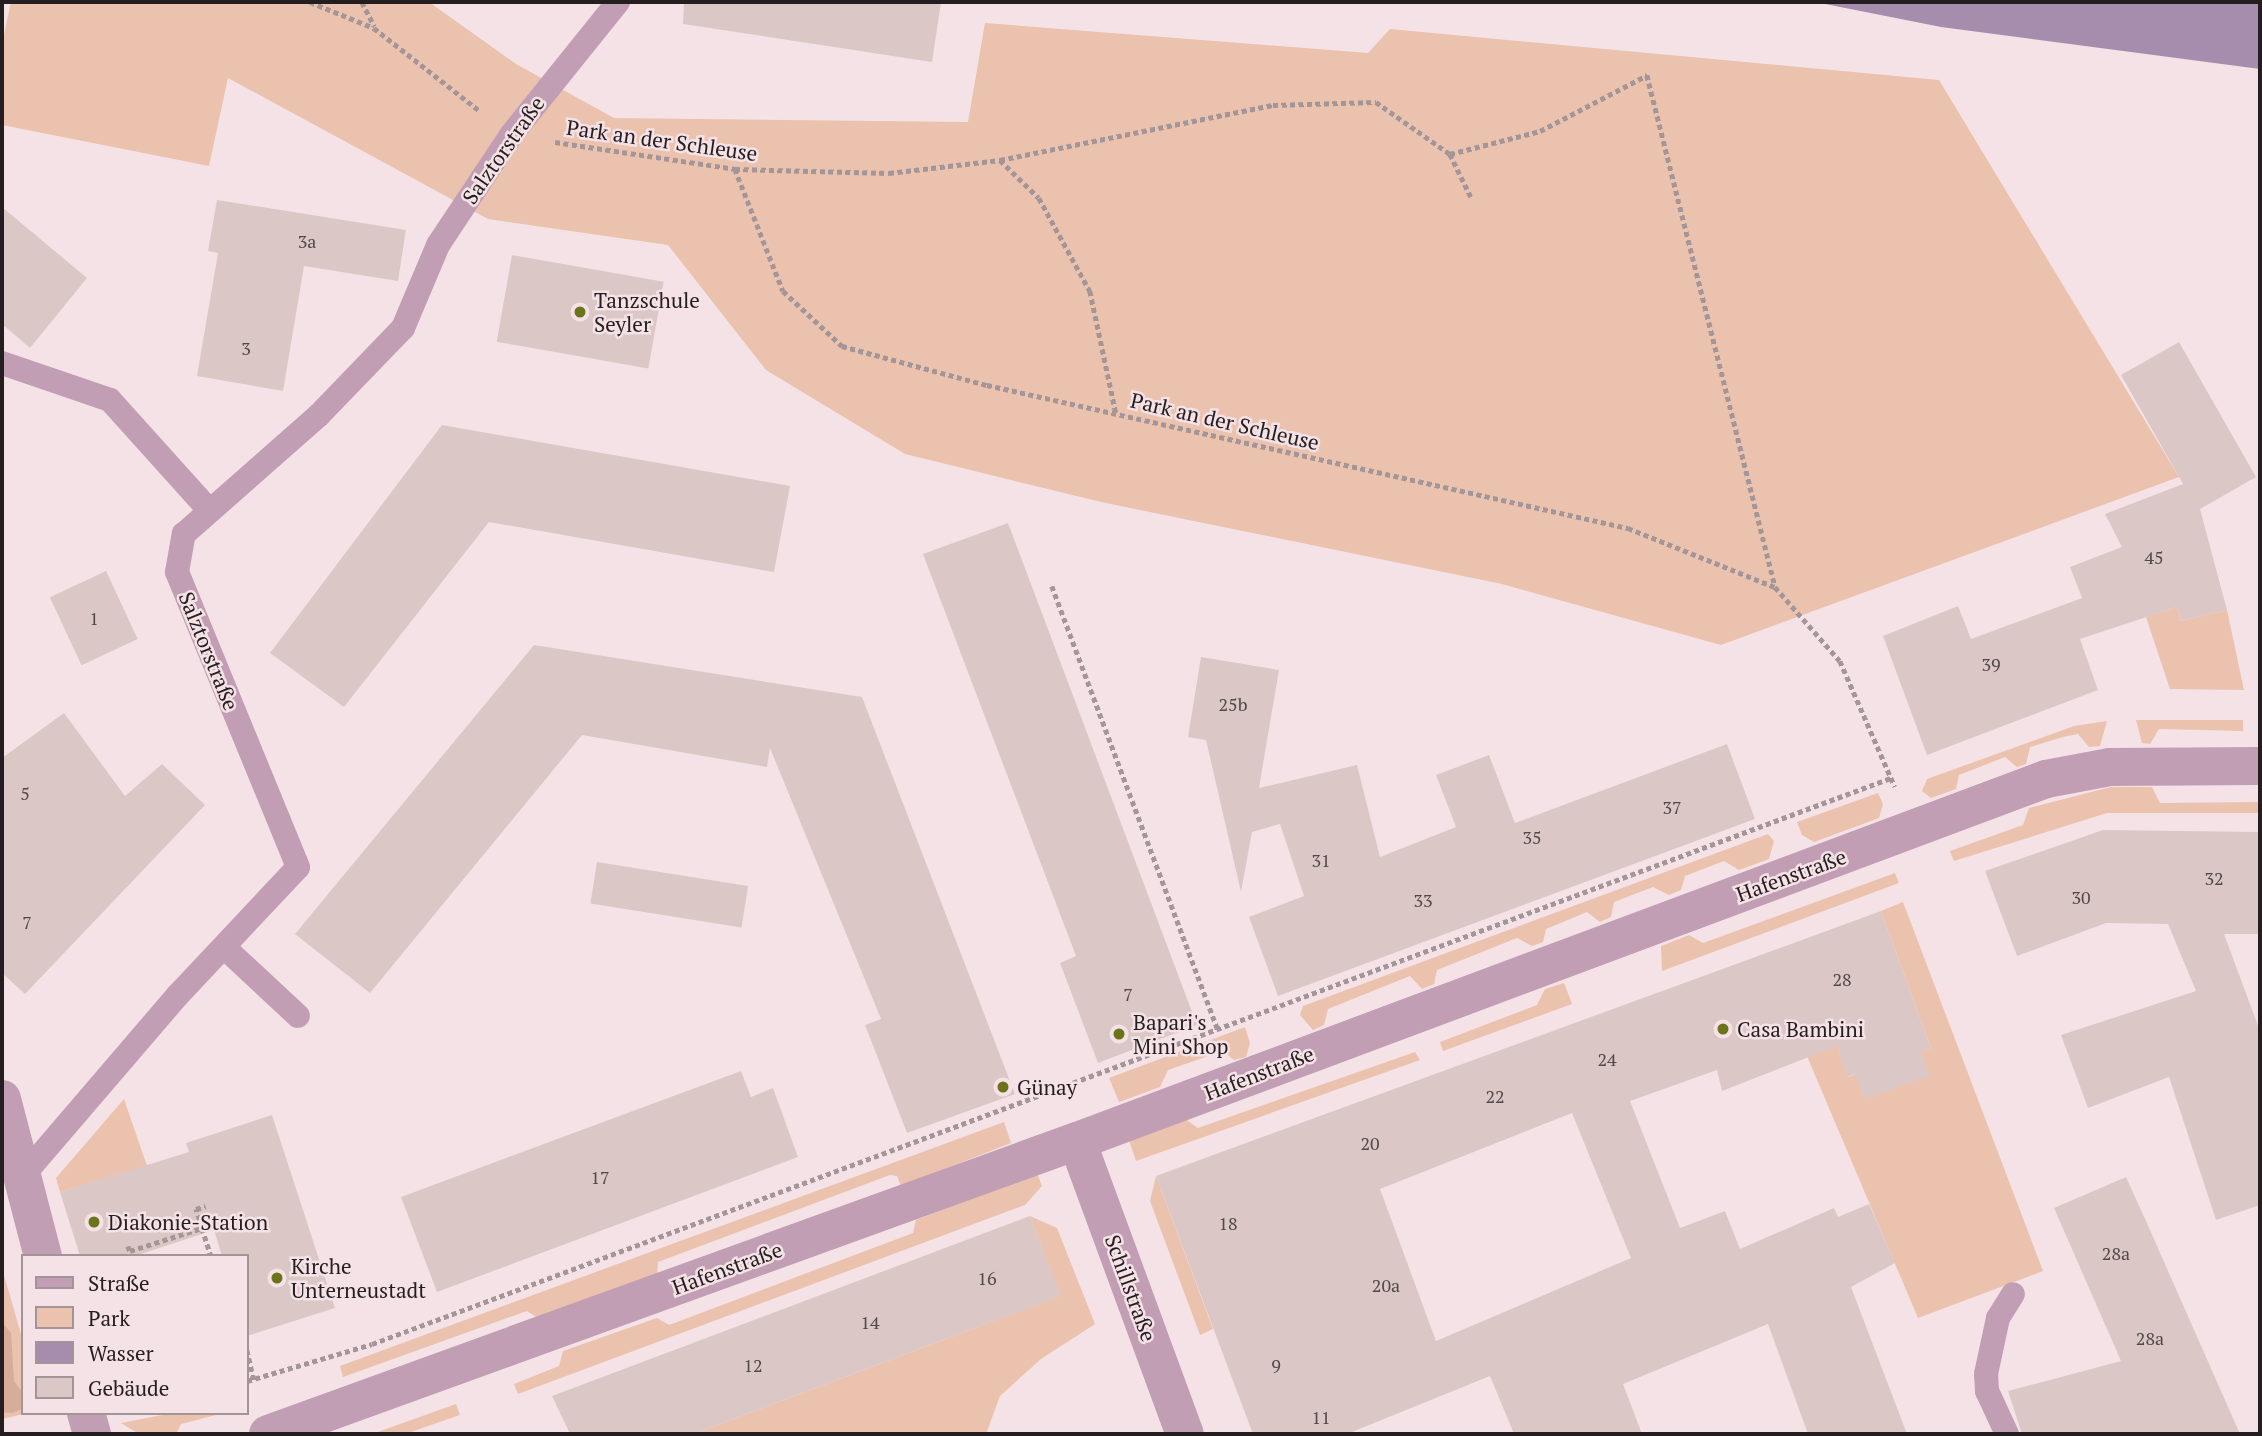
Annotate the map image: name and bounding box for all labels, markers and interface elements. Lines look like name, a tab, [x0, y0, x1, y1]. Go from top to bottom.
street label: Salztorstraße	[457, 91, 549, 209]
street label: Park an der Schleuse	[565, 114, 759, 166]
house number: 3a	[298, 230, 316, 252]
place label: Tanzschule Seyler	[594, 287, 700, 337]
marker: Tanzschule Seyler	[572, 304, 588, 320]
house number: 3	[241, 337, 251, 359]
street label: Park an der Schleuse	[1128, 387, 1322, 455]
house number: 45	[2144, 546, 2164, 568]
street label: Salztorstraße	[174, 588, 244, 714]
house number: 1	[89, 607, 99, 629]
house number: 39	[1981, 653, 2001, 675]
house number: 25b	[1219, 693, 1247, 715]
house number: 5	[20, 782, 30, 804]
house number: 37	[1662, 796, 1682, 818]
house number: 35	[1522, 826, 1542, 848]
street label: Hafenstraße	[1733, 843, 1849, 907]
house number: 31	[1311, 849, 1331, 871]
house number: 32	[2204, 867, 2224, 889]
house number: 30	[2071, 886, 2091, 908]
house number: 33	[1413, 889, 1433, 911]
house number: 7	[22, 911, 32, 933]
house number: 28	[1832, 968, 1852, 990]
house number: 7	[1123, 983, 1133, 1005]
place label: Bapari's Mini Shop	[1133, 1009, 1229, 1059]
place label: Casa Bambini	[1737, 1016, 1864, 1042]
marker: Casa Bambini	[1715, 1021, 1731, 1037]
marker: Bapari's Mini Shop	[1111, 1026, 1127, 1042]
street label: Hafenstraße	[1201, 1041, 1317, 1105]
house number: 24	[1597, 1048, 1617, 1070]
place label: Günay	[1017, 1074, 1077, 1100]
marker: Günay	[995, 1079, 1011, 1095]
house number: 22	[1485, 1085, 1505, 1107]
house number: 20	[1360, 1132, 1380, 1154]
house number: 17	[590, 1166, 610, 1188]
place label: Diakonie-Station	[108, 1209, 268, 1235]
house number: 18	[1218, 1212, 1238, 1234]
marker: Diakonie-Station	[86, 1214, 102, 1230]
street label: Schillstraße	[1100, 1231, 1162, 1345]
street label: Hafenstraße	[669, 1236, 785, 1300]
house number: 28a	[2102, 1242, 2130, 1264]
place label: Kirche Unterneustadt	[291, 1253, 426, 1303]
legend	[21, 1254, 248, 1415]
house number: 16	[977, 1267, 997, 1289]
text: Straße	[88, 1269, 150, 1297]
marker: Kirche Unterneustadt	[269, 1270, 285, 1286]
house number: 20a	[1372, 1274, 1400, 1296]
text: Park	[88, 1304, 130, 1332]
house number: 14	[860, 1311, 880, 1333]
house number: 28a	[2136, 1327, 2164, 1349]
text: Wasser	[88, 1339, 154, 1367]
house number: 12	[743, 1354, 763, 1376]
house number: 9	[1271, 1354, 1281, 1376]
text: Gebäude	[88, 1374, 169, 1402]
house number: 11	[1311, 1406, 1331, 1428]

